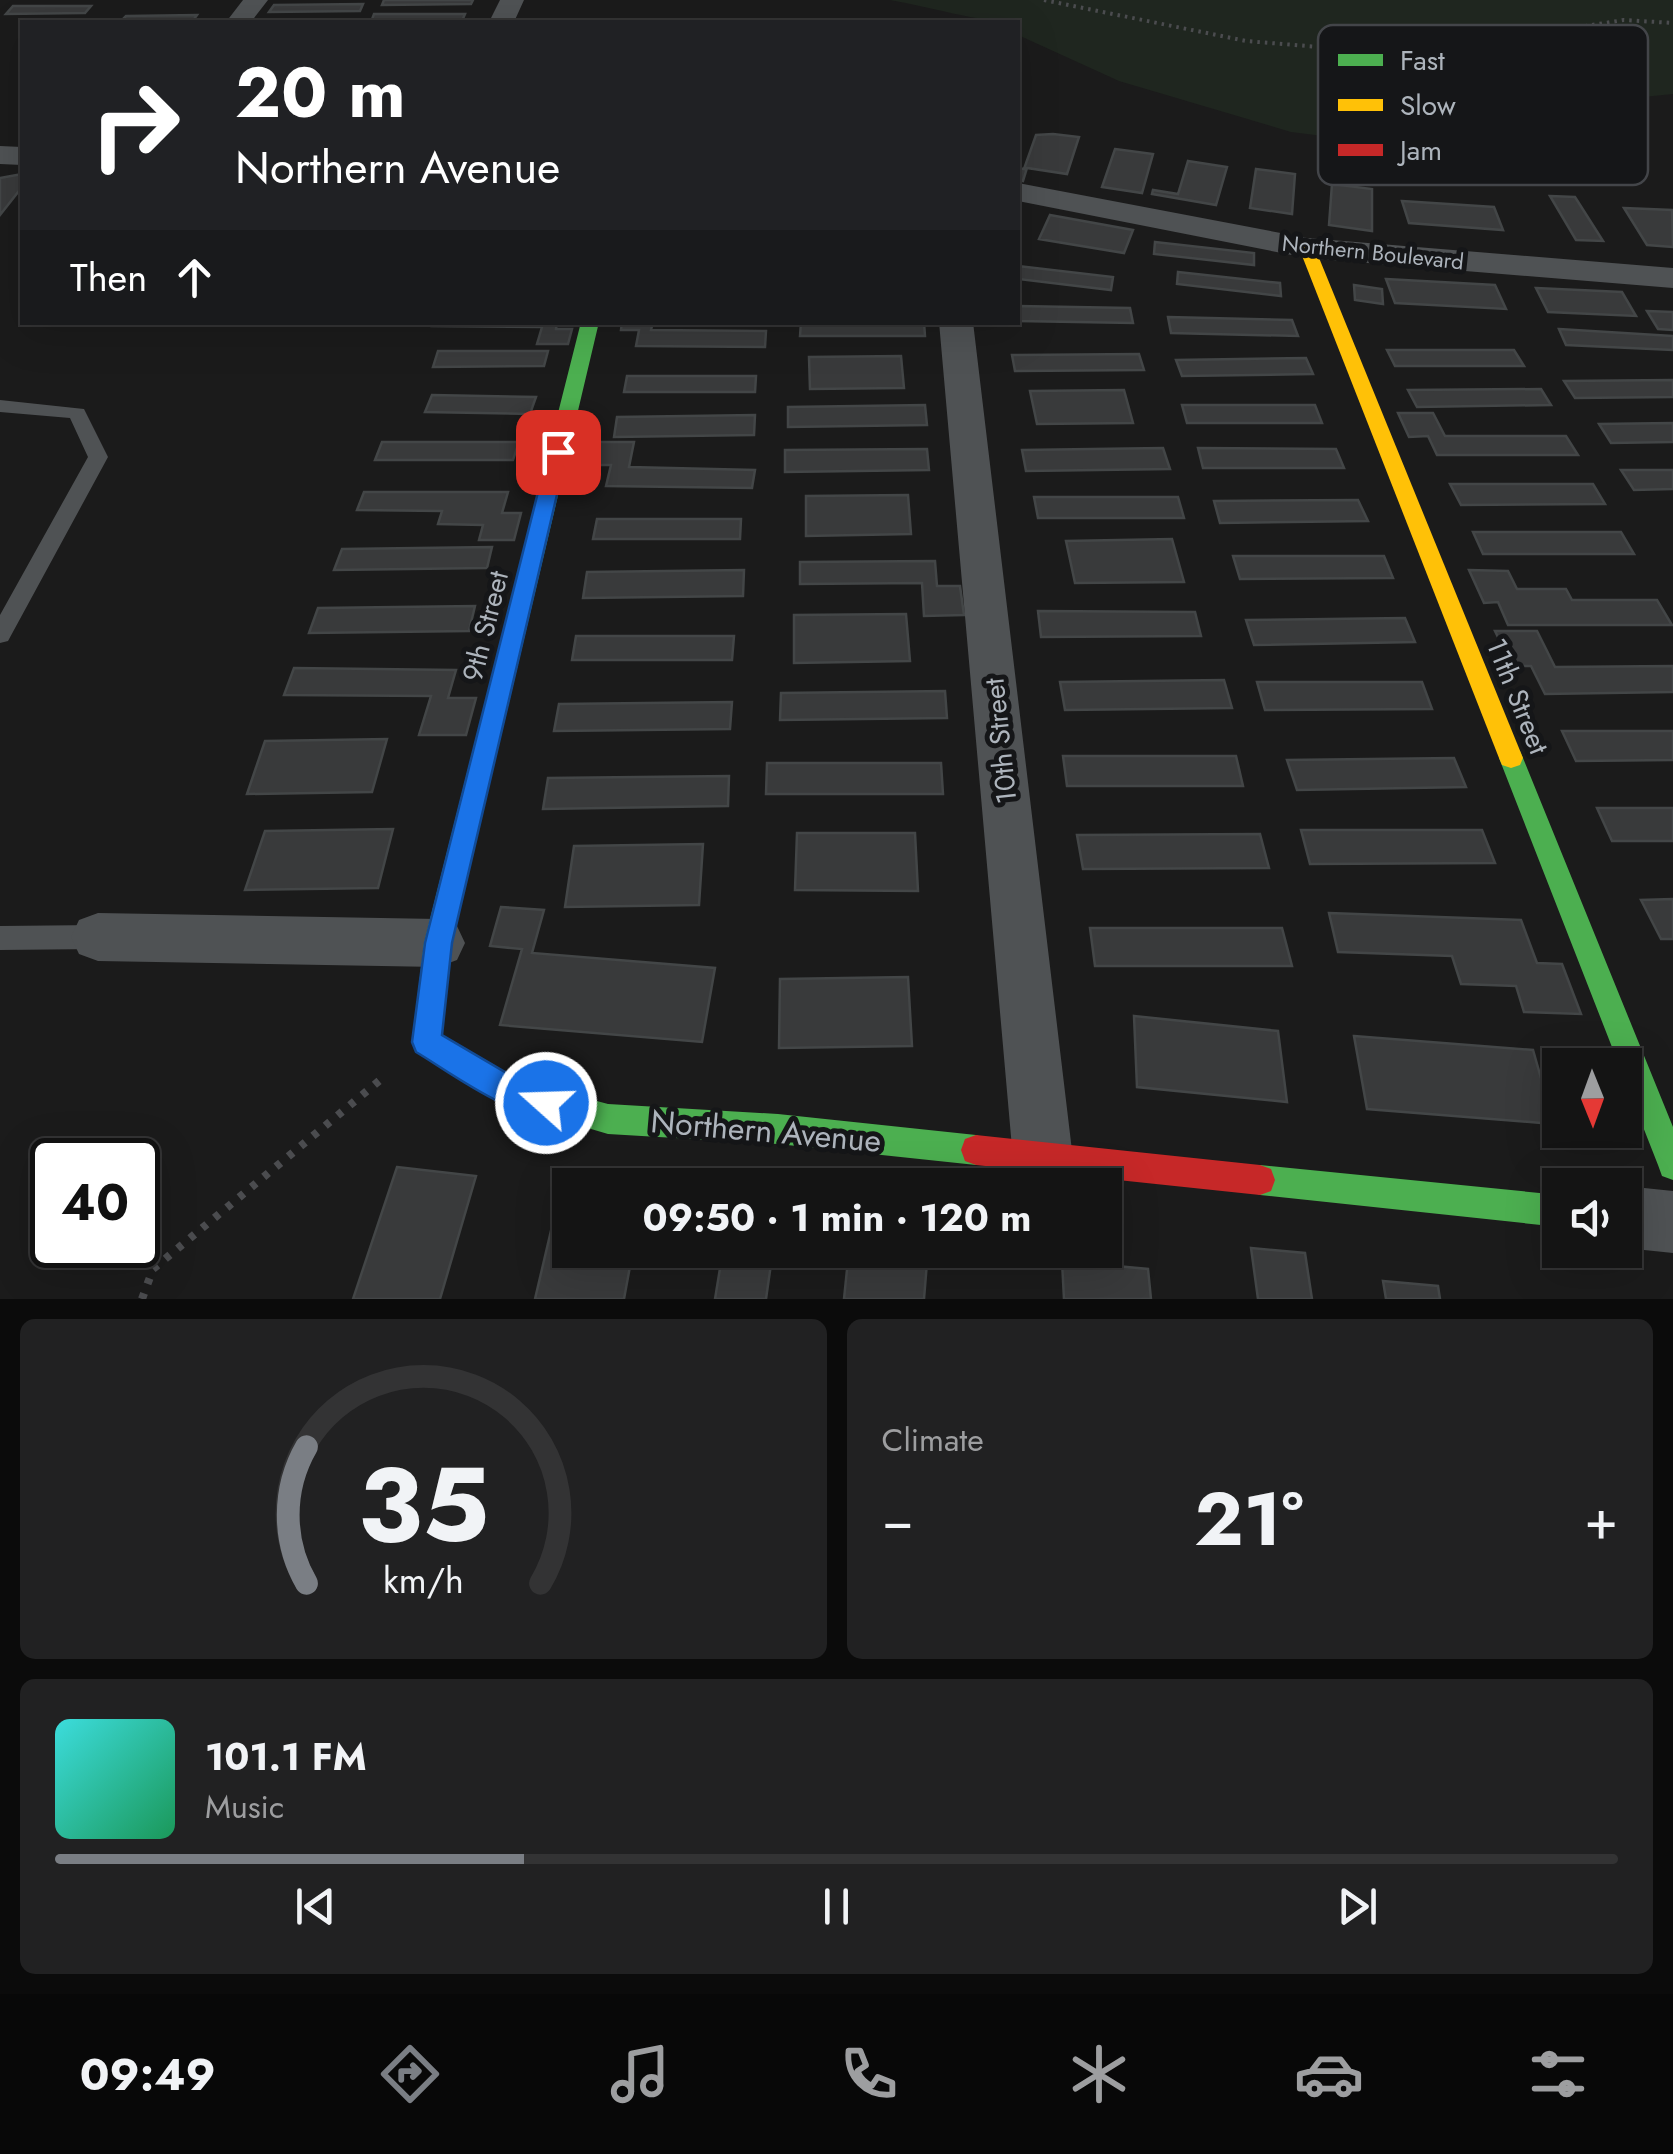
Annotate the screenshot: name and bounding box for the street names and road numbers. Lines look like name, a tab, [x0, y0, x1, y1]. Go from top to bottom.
street label: Northern Boulevard	[1280, 227, 1466, 277]
street label: 9th Street	[452, 566, 519, 686]
street label: 11th Street	[1476, 632, 1559, 761]
street label: 10th Street	[973, 676, 1027, 806]
street label: Northern Avenue	[649, 1098, 883, 1164]

